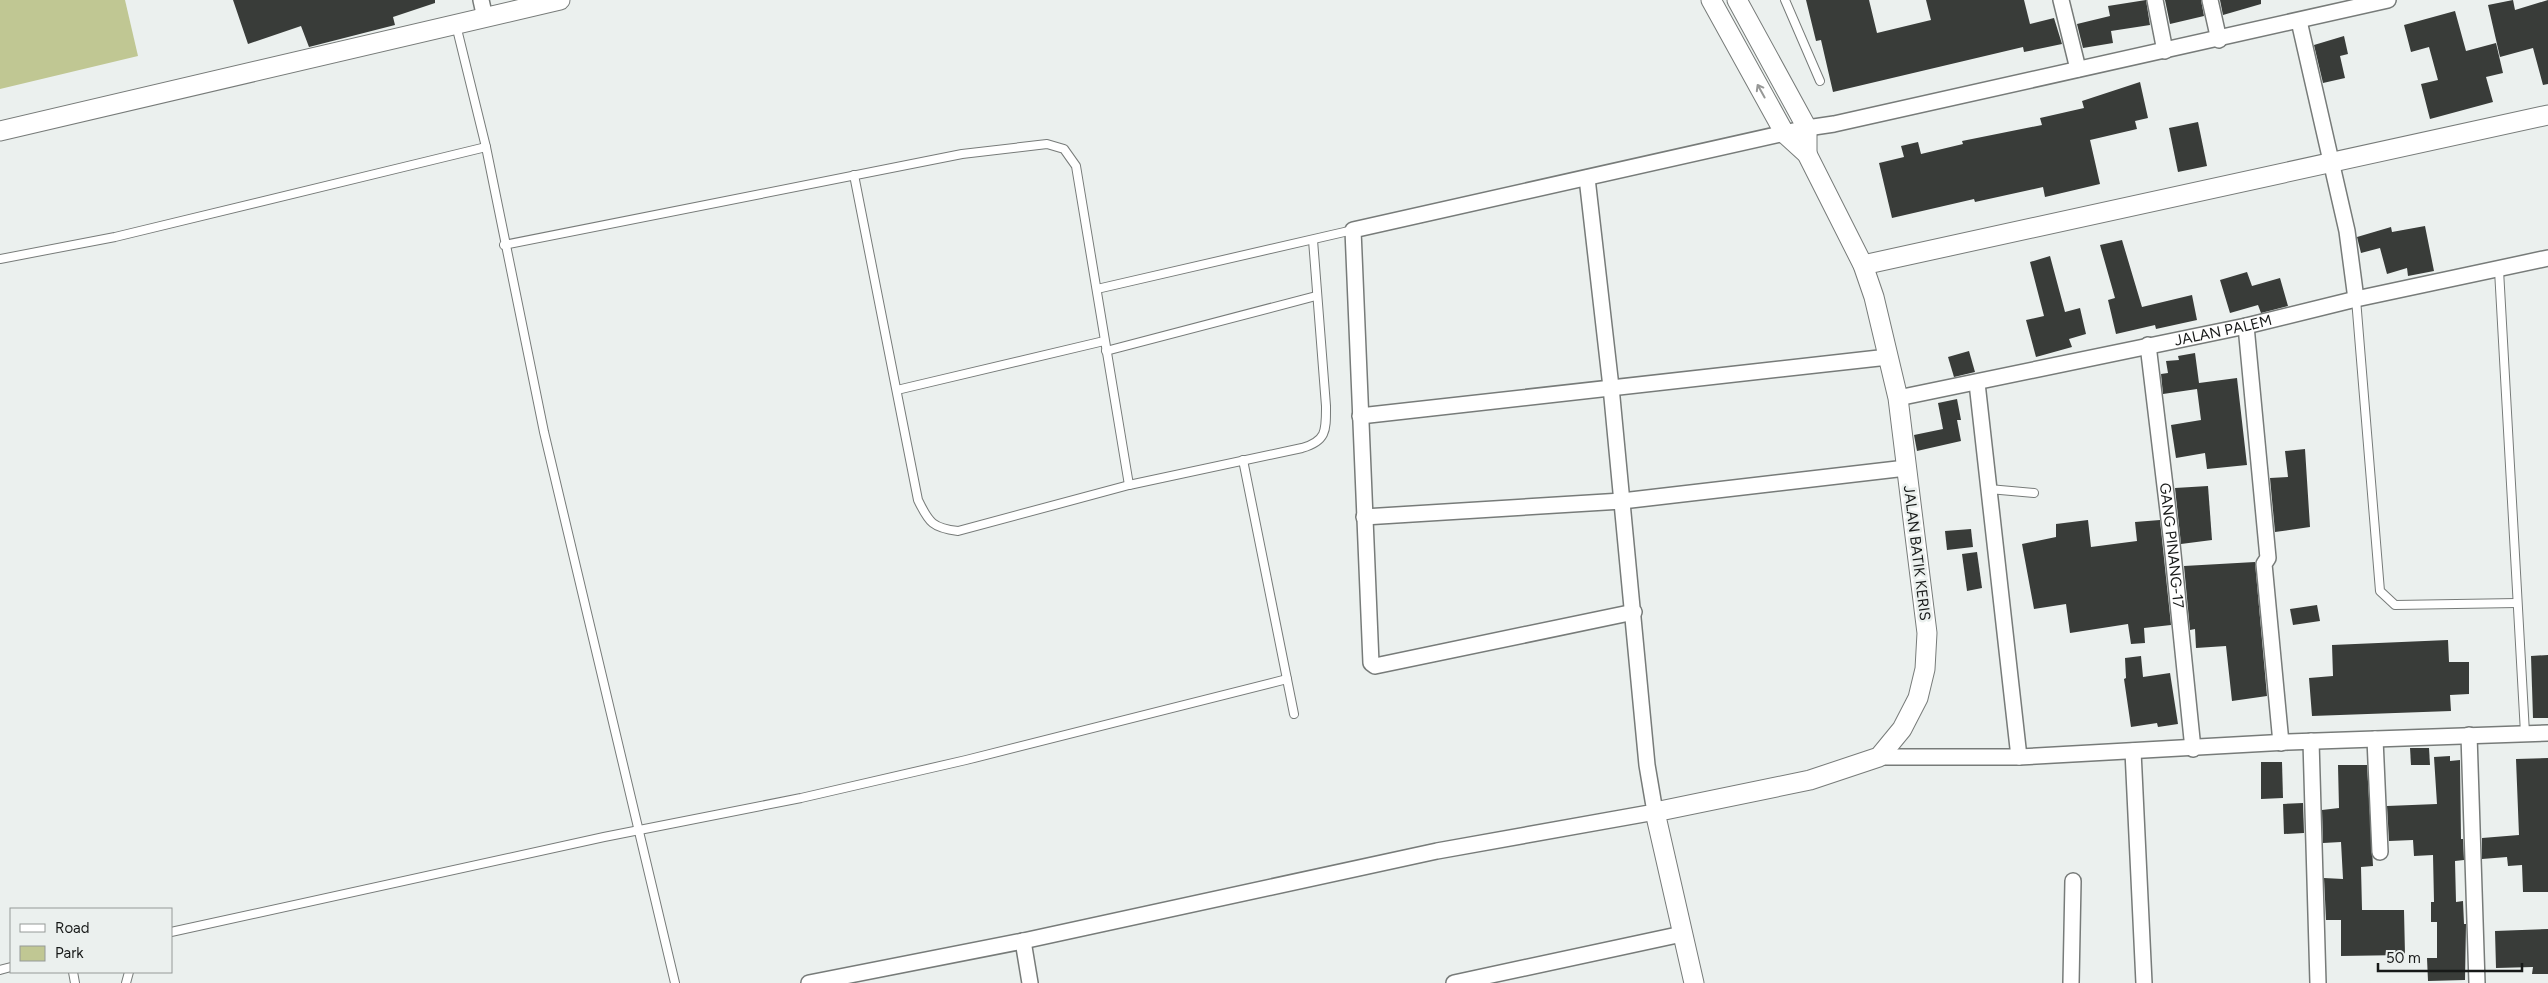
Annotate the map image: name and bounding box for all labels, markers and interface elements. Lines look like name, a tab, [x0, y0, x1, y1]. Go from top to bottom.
one-way arrow	[1756, 84, 1766, 99]
street label: JALAN PALEM	[2173, 311, 2274, 350]
street label: GANG PINANG-17	[2156, 482, 2188, 609]
street label: JALAN BATIK KERIS	[1900, 484, 1934, 622]
legend	[10, 908, 172, 973]
text: Road	[55, 919, 90, 937]
scale bar	[2378, 940, 2522, 972]
text: Park	[55, 944, 84, 962]
text: 50 m	[2386, 949, 2421, 967]

